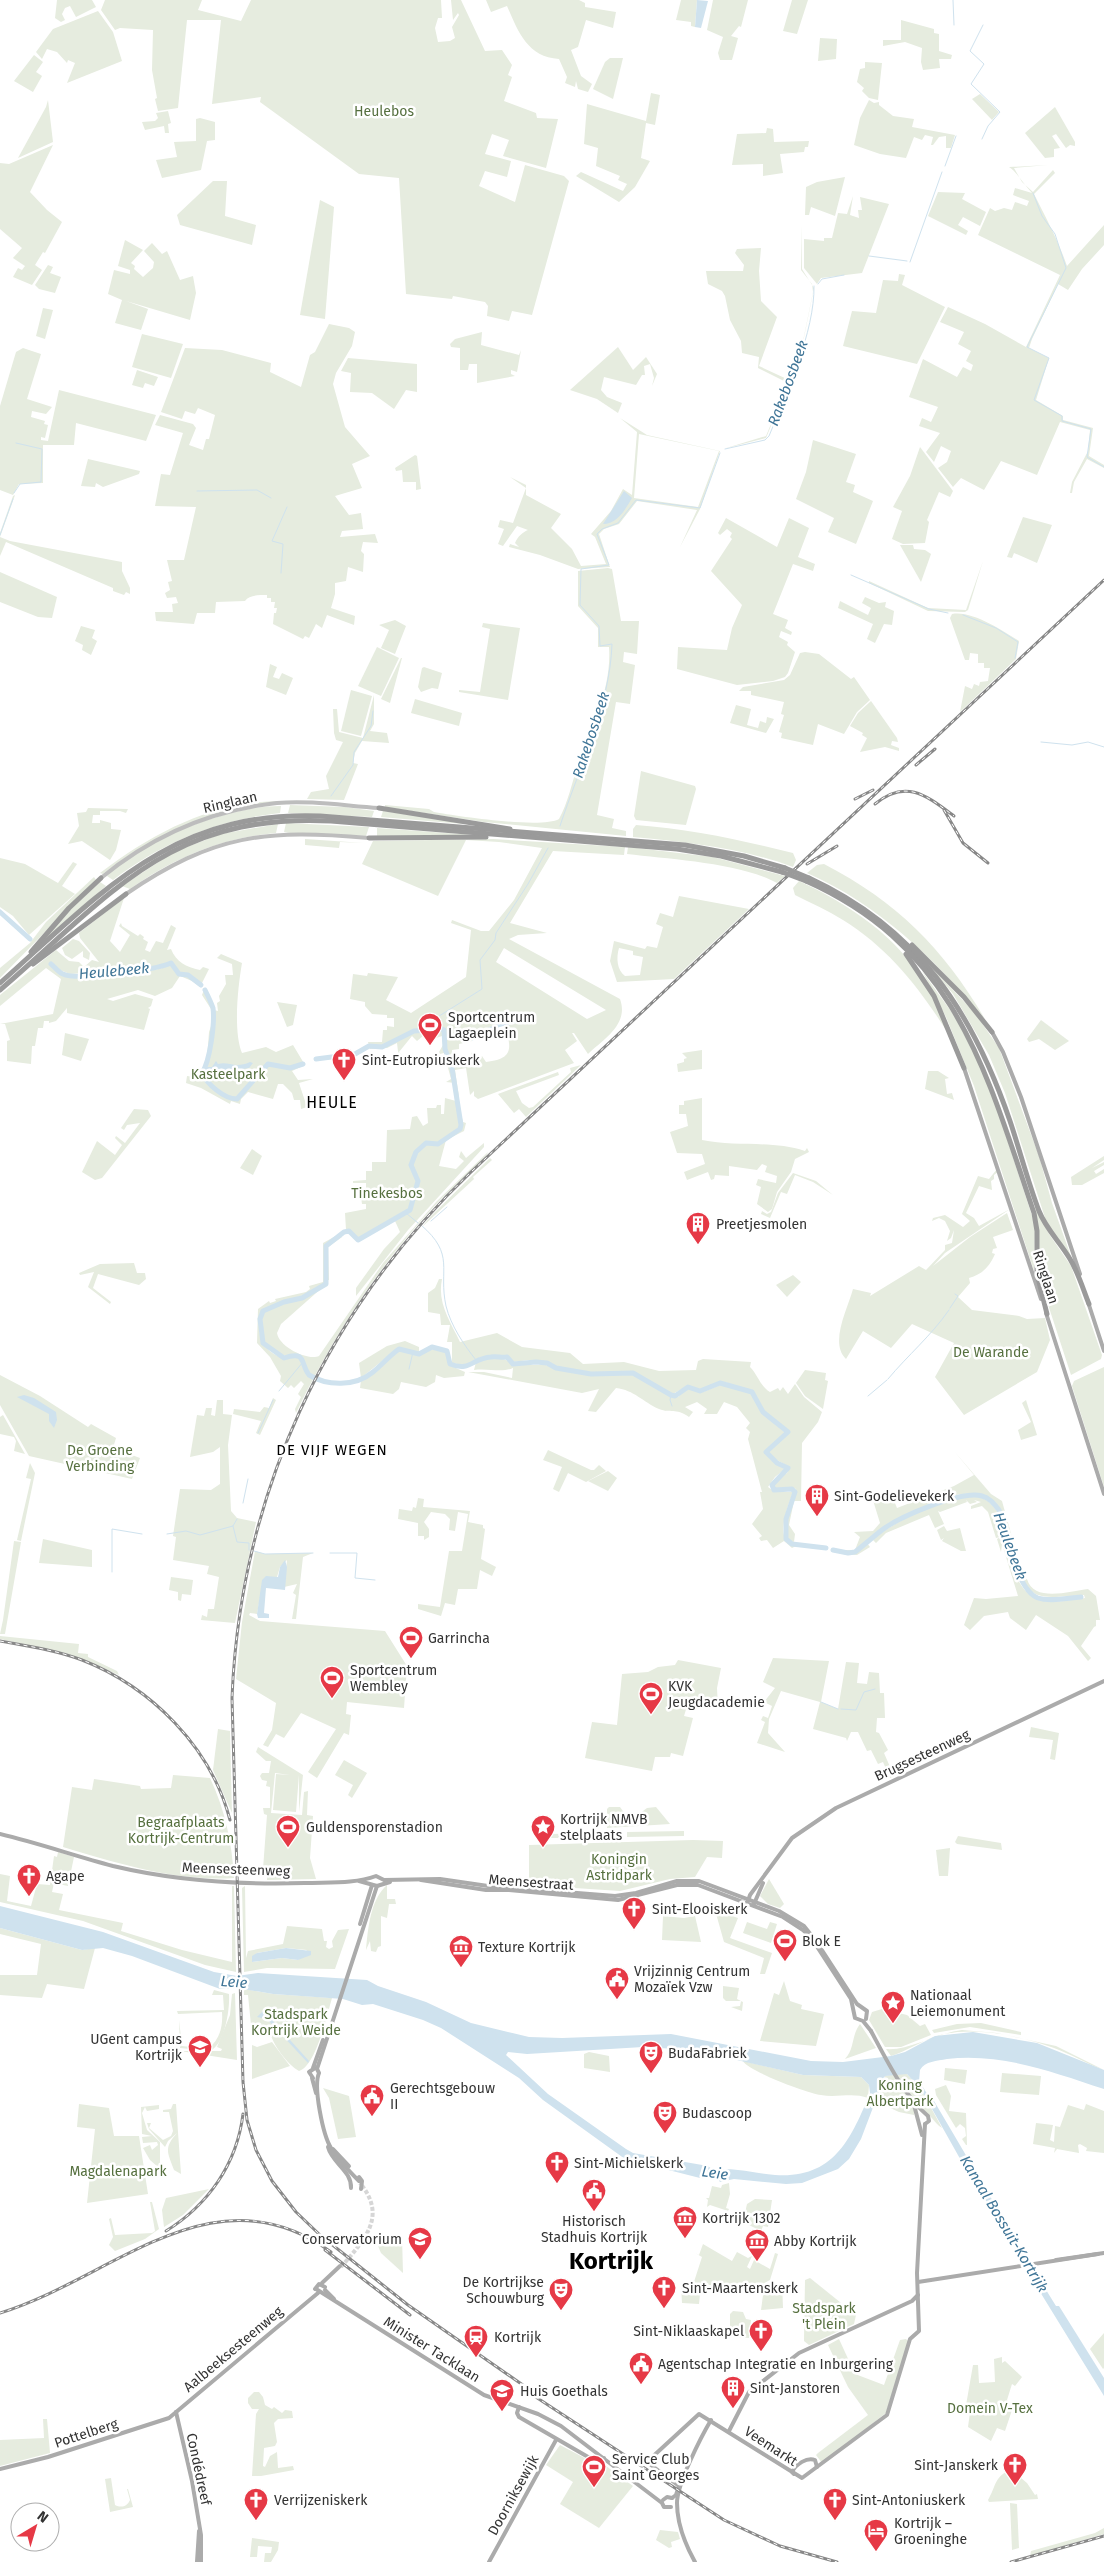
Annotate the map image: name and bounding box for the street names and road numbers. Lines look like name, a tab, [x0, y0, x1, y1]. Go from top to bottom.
street label: Ringlaan	[201, 788, 259, 817]
street label: Ringlaan	[1029, 1248, 1062, 1306]
street label: Brugsesteenweg	[872, 1726, 973, 1785]
street label: Meensesteenweg	[182, 1859, 291, 1880]
street label: Meensestraat	[488, 1871, 575, 1894]
street label: Aalbeeksesteenweg	[180, 2302, 287, 2396]
street label: Minister Tacklaan	[380, 2313, 483, 2386]
street label: Pottelberg	[52, 2415, 121, 2452]
street label: Veemarkt	[741, 2423, 801, 2470]
street label: Condédreef	[183, 2432, 215, 2508]
street label: Doorniksewijk	[484, 2451, 543, 2538]

